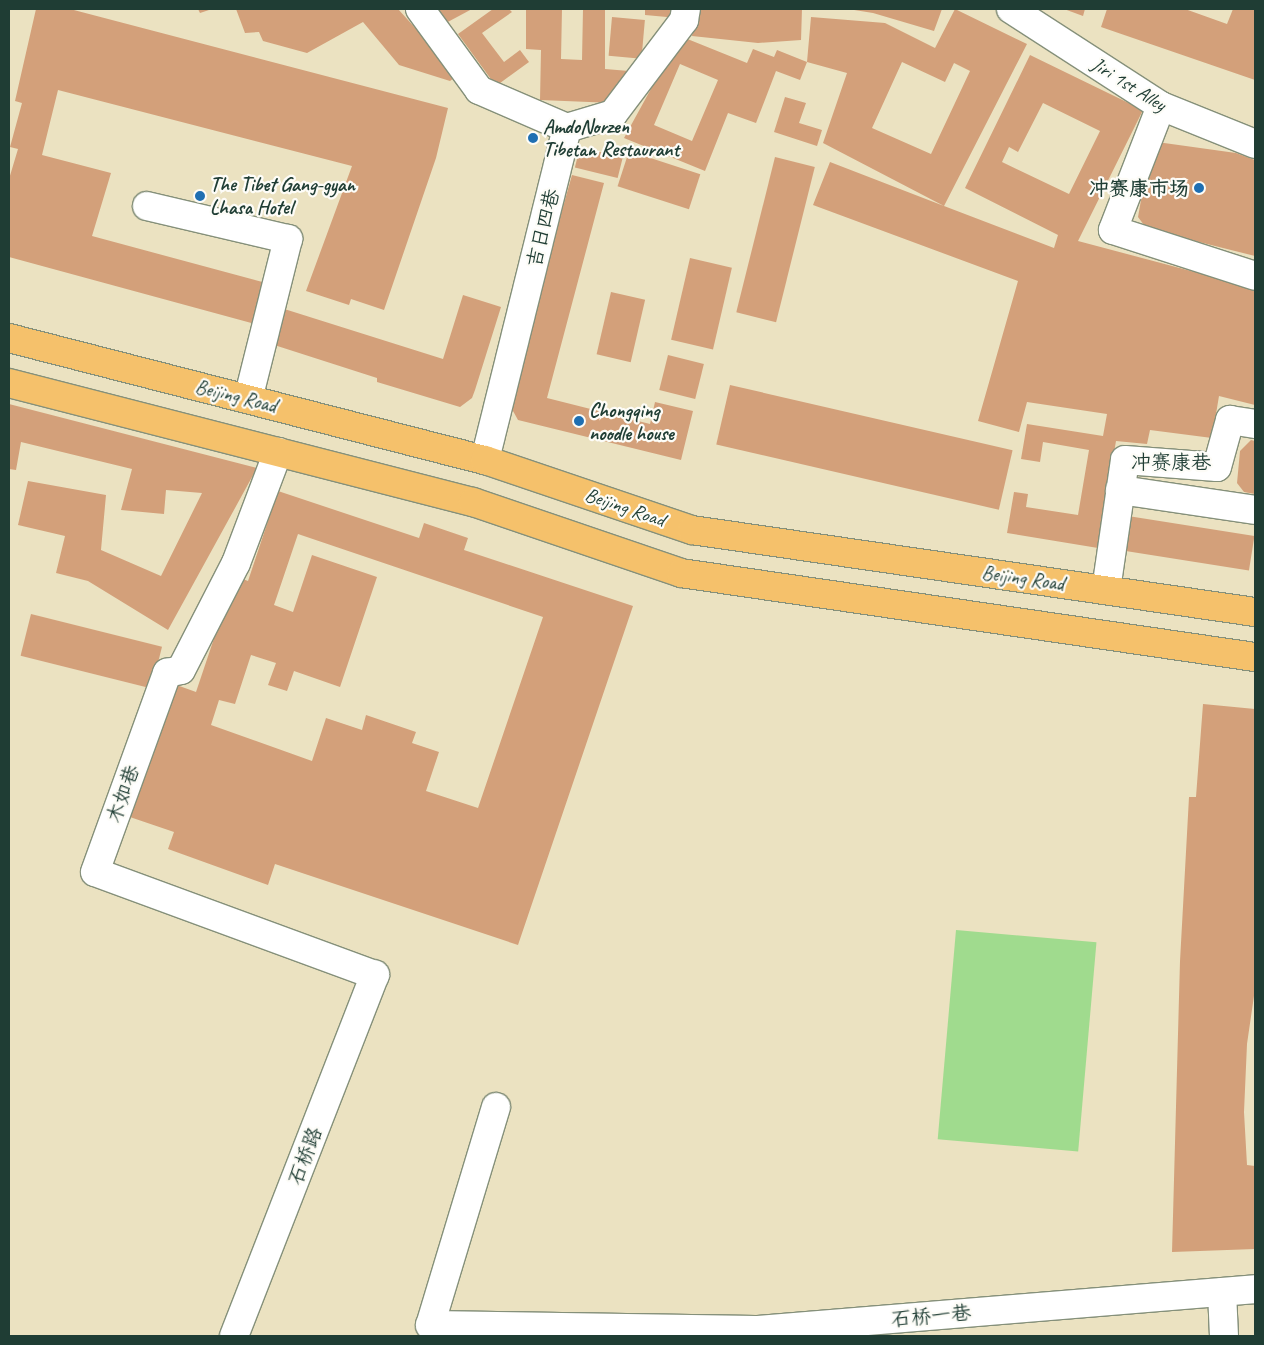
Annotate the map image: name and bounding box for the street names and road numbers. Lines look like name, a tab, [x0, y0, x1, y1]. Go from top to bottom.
street label: Jiri 1st Alley	[1087, 52, 1171, 116]
street label: 吉日四巷	[522, 186, 564, 270]
street label: Beijing Road	[193, 374, 279, 418]
street label: 冲赛康巷	[1131, 450, 1211, 474]
street label: Beijing Road	[582, 482, 668, 532]
street label: Beijing Road	[980, 560, 1066, 596]
street label: 木如巷	[101, 762, 145, 826]
street label: 石桥路	[283, 1124, 327, 1188]
street label: 石桥一巷	[890, 1301, 972, 1331]

